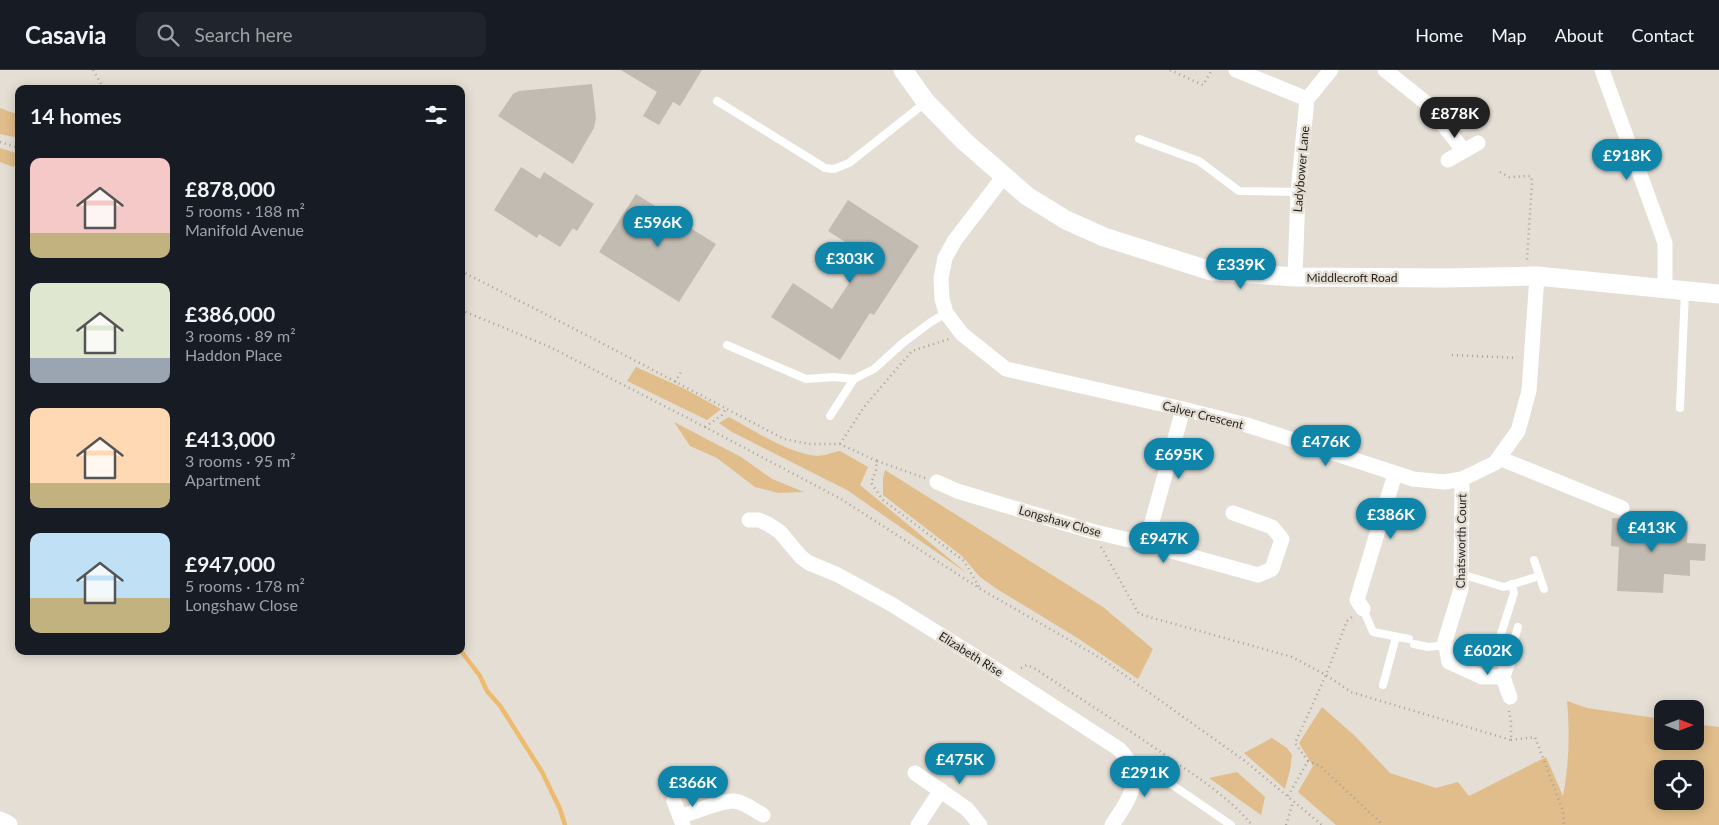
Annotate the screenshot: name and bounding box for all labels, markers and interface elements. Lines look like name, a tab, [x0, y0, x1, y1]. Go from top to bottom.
search box	[136, 12, 486, 57]
text: Casavia	[25, 20, 106, 49]
icon: search	[154, 21, 182, 49]
text: Search here	[194, 23, 292, 46]
text: Home	[1415, 24, 1463, 46]
text: Map	[1491, 24, 1527, 46]
text: About	[1555, 24, 1604, 46]
text: Contact	[1632, 24, 1694, 46]
pin: £878K	[1420, 97, 1490, 139]
icon: filters	[422, 101, 450, 129]
text: 14 homes	[30, 103, 121, 128]
text: £878K	[1431, 103, 1479, 122]
street label: Ladybower Lane	[1290, 125, 1312, 213]
pin: £918K	[1592, 138, 1662, 181]
text: £918K	[1603, 145, 1651, 164]
text: £878,000	[185, 176, 275, 201]
icon: home	[70, 178, 130, 238]
text: 5 rooms · 188 m²	[185, 201, 305, 220]
pin: £596K	[623, 206, 693, 248]
text: £596K	[634, 212, 682, 231]
text: Manifold Avenue	[185, 220, 304, 239]
pin: £303K	[815, 242, 885, 284]
text: £303K	[826, 248, 874, 267]
pin: £339K	[1206, 248, 1276, 290]
text: £339K	[1217, 254, 1265, 273]
street label: Middlecroft Road	[1307, 270, 1397, 285]
text: £386,000	[185, 301, 275, 326]
icon: home	[70, 303, 130, 363]
text: 3 rooms · 89 m²	[185, 326, 296, 345]
text: Haddon Place	[185, 345, 282, 364]
street label: Calver Crescent	[1161, 398, 1246, 432]
pin: £476K	[1291, 424, 1361, 467]
text: £413,000	[185, 426, 275, 451]
icon: home	[70, 428, 130, 488]
text: £476K	[1302, 431, 1350, 450]
pin: £695K	[1144, 438, 1214, 480]
text: £695K	[1155, 444, 1203, 463]
text: 3 rooms · 95 m²	[185, 451, 296, 470]
text: Apartment	[185, 470, 260, 489]
street label: Chatsworth Court	[1453, 493, 1469, 588]
pin: £386K	[1356, 498, 1426, 540]
street label: Longshaw Close	[1017, 502, 1103, 540]
text: £386K	[1367, 504, 1415, 523]
pin: £413K	[1617, 510, 1687, 553]
text: £413K	[1628, 517, 1676, 536]
pin: £947K	[1129, 522, 1199, 564]
text: £947K	[1140, 528, 1188, 547]
text: £947,000	[185, 551, 275, 576]
icon: home	[70, 553, 130, 613]
text: 5 rooms · 178 m²	[185, 576, 305, 595]
text: Longshaw Close	[185, 595, 298, 614]
street label: Elizabeth Rise	[936, 628, 1006, 680]
pin: £602K	[1453, 634, 1523, 676]
text: £602K	[1464, 640, 1512, 659]
north arrow	[1654, 700, 1704, 750]
map controls	[1654, 700, 1704, 810]
pin: £475K	[925, 742, 995, 785]
text: £475K	[936, 749, 984, 768]
pin: £291K	[1110, 756, 1180, 798]
button: locate	[1654, 760, 1704, 810]
text: £291K	[1121, 762, 1169, 781]
pin: £366K	[658, 766, 728, 808]
text: £366K	[669, 772, 717, 791]

